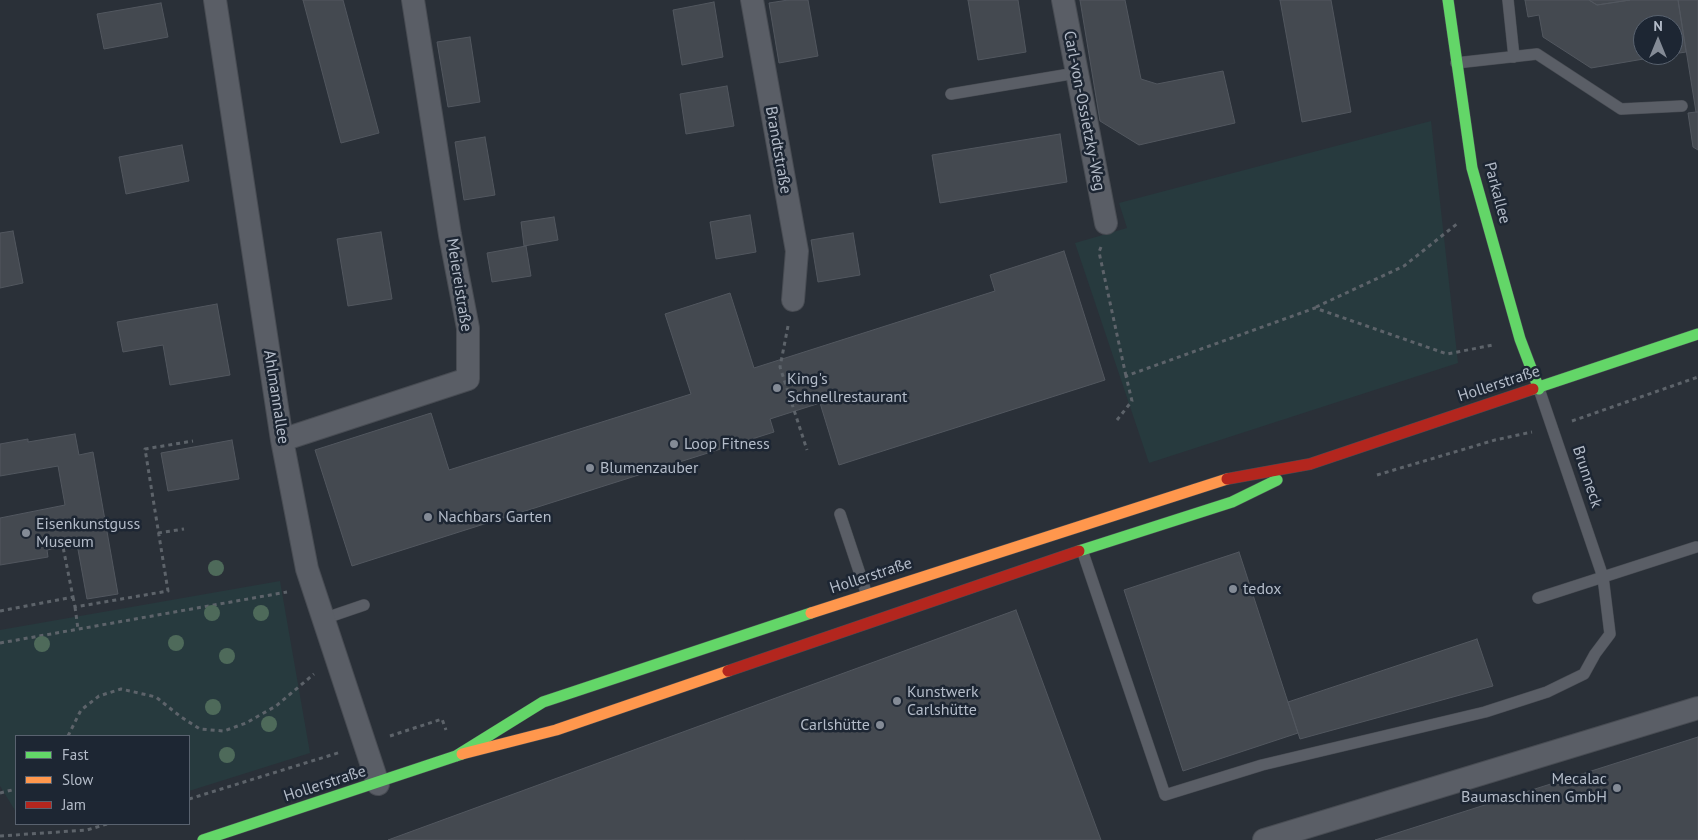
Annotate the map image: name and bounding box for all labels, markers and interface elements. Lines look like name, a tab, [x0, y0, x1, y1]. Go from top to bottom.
north arrow	[1633, 15, 1683, 65]
text: N	[1653, 17, 1663, 35]
street label: Carl-von-Ossietzky-Weg	[1059, 29, 1109, 193]
street label: Brandtstraße	[761, 105, 795, 195]
street label: Parkallee	[1480, 160, 1514, 226]
street label: Meiereistraße	[442, 237, 476, 333]
street label: Ahlmannallee	[259, 349, 293, 445]
street label: Hollerstraße	[1455, 362, 1543, 406]
place label: King's Schnellrestaurant	[787, 369, 908, 407]
marker: King's Schnellrestaurant	[771, 382, 783, 394]
place label: Loop Fitness	[684, 434, 770, 454]
marker: Loop Fitness	[668, 438, 680, 450]
street label: Brunneck	[1568, 444, 1606, 510]
place label: Blumenzauber	[600, 458, 698, 478]
marker: Blumenzauber	[584, 462, 596, 474]
place label: Nachbars Garten	[438, 507, 551, 527]
marker: Nachbars Garten	[422, 511, 434, 523]
place label: Eisenkunstguss Museum	[36, 514, 140, 552]
marker: Eisenkunstguss Museum	[20, 527, 32, 539]
street label: Hollerstraße	[827, 554, 915, 598]
place label: tedox	[1243, 579, 1281, 599]
marker: tedox	[1227, 583, 1239, 595]
place label: Kunstwerk Carlshütte	[907, 682, 979, 720]
marker: Kunstwerk Carlshütte	[891, 695, 903, 707]
place label: Carlshütte	[800, 715, 870, 735]
marker: Carlshütte	[874, 719, 886, 731]
legend	[15, 735, 190, 825]
text: Fast	[62, 745, 89, 764]
street label: Hollerstraße	[281, 762, 369, 806]
place label: Mecalac Baumaschinen GmbH	[1461, 769, 1607, 807]
text: Slow	[62, 770, 93, 789]
marker: Mecalac Baumaschinen GmbH	[1611, 782, 1623, 794]
text: Jam	[62, 795, 86, 814]

